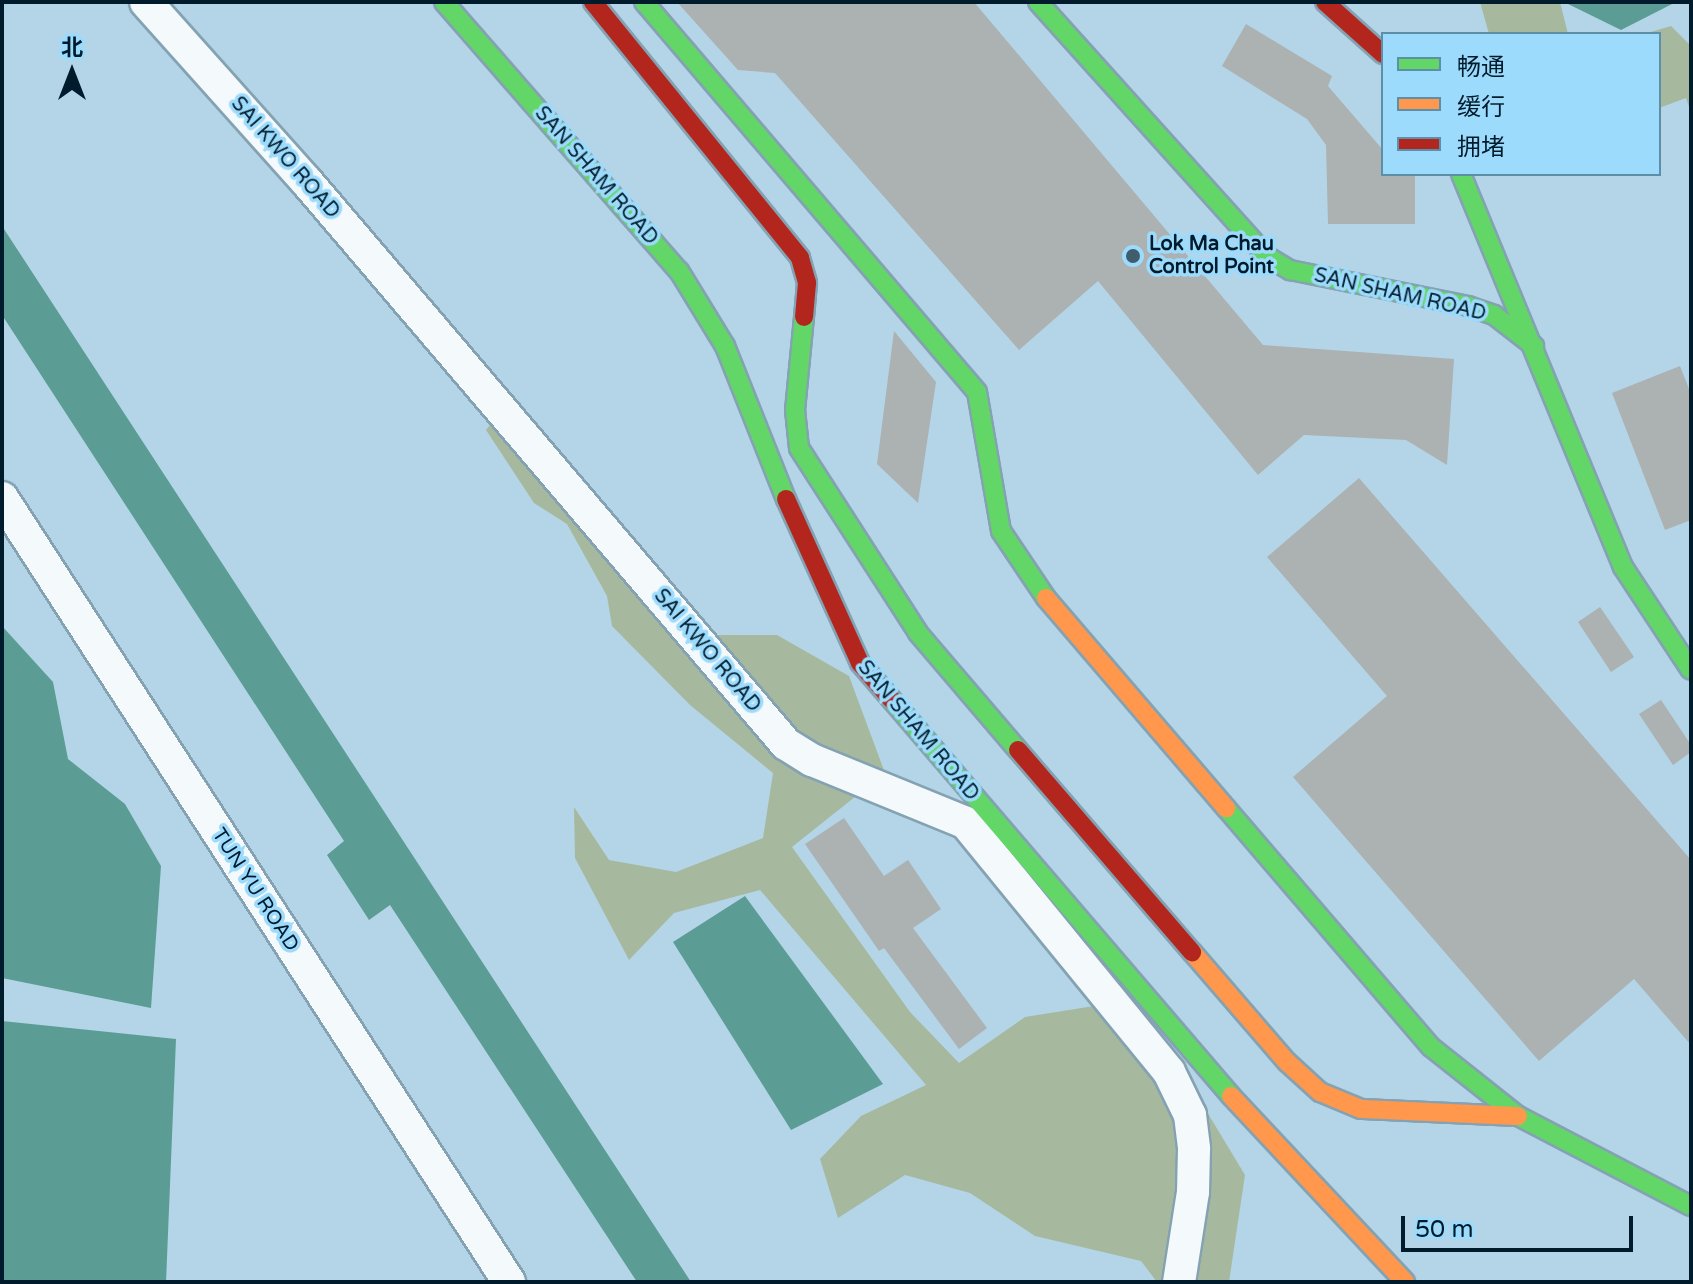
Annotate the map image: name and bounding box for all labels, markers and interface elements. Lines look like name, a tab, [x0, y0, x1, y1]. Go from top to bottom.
north arrow	[32, 32, 112, 112]
legend	[1381, 32, 1661, 176]
text: 北	[61, 35, 83, 61]
text: 畅通	[1457, 53, 1505, 82]
street label: SAI KWO ROAD	[226, 92, 344, 224]
text: 缓行	[1457, 93, 1505, 122]
street label: SAN SHAM ROAD	[529, 102, 663, 250]
text: 拥堵	[1457, 133, 1505, 162]
place label: Lok Ma Chau Control Point	[1149, 232, 1274, 279]
marker: Lok Ma Chau Control Point	[1124, 247, 1142, 265]
street label: SAN SHAM ROAD	[1312, 264, 1488, 326]
street label: SAI KWO ROAD	[649, 585, 765, 717]
street label: SAN SHAM ROAD	[852, 656, 984, 806]
street label: TUN YU ROAD	[206, 824, 304, 956]
scale bar	[1405, 1200, 1637, 1250]
text: 50 m	[1415, 1215, 1473, 1244]

